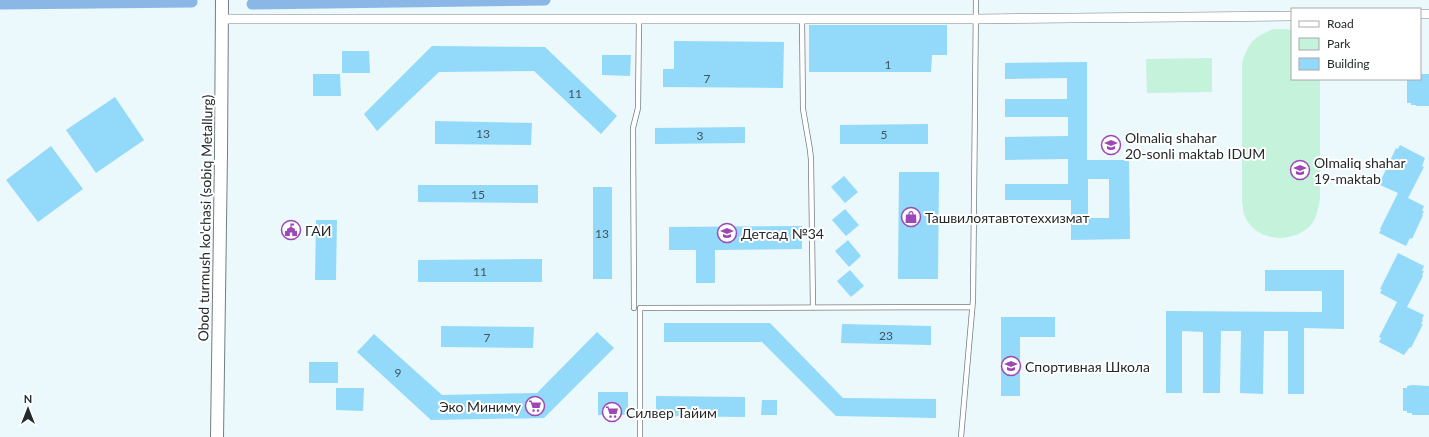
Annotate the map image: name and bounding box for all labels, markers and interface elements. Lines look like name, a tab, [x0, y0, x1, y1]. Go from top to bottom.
legend	[1291, 8, 1421, 80]
text: Road	[1327, 16, 1354, 31]
text: Park	[1327, 36, 1351, 51]
text: Building	[1327, 56, 1370, 71]
house number: 1	[885, 57, 892, 72]
house number: 7	[704, 71, 711, 86]
house number: 11	[568, 86, 582, 101]
street label: Obod turmush ko'chasi (sobiq Metallurg)	[194, 94, 216, 342]
house number: 13	[476, 126, 490, 141]
house number: 5	[881, 127, 888, 142]
house number: 3	[697, 128, 704, 143]
place label: Olmaliq shahar 20-sonli maktab IDUM	[1125, 129, 1265, 162]
school or university icon: Olmaliq shahar 20-sonli maktab IDUM	[1100, 134, 1122, 156]
place label: Olmaliq shahar 19-maktab	[1314, 154, 1406, 187]
school or university icon: Olmaliq shahar 19-maktab	[1289, 159, 1311, 181]
house number: 15	[471, 187, 485, 202]
shop icon: Ташвилоятавтотеххизмат	[900, 206, 922, 228]
place label: Ташвилоятавтотеххизмат	[925, 209, 1089, 226]
public building icon: ГАИ	[280, 219, 302, 241]
place label: ГАИ	[305, 222, 331, 239]
school or university icon: Детсад №34	[716, 222, 738, 244]
place label: Детсад №34	[741, 225, 824, 242]
house number: 13	[595, 226, 609, 241]
house number: 11	[473, 264, 487, 279]
house number: 23	[879, 328, 893, 343]
house number: 7	[484, 330, 491, 345]
school or university icon: Спортивная Школа	[1000, 355, 1022, 377]
place label: Спортивная Школа	[1025, 358, 1150, 375]
house number: 9	[395, 365, 402, 380]
north arrow	[8, 389, 48, 429]
text: N	[24, 392, 32, 405]
supermarket icon: Эко Миниму	[524, 395, 546, 417]
place label: Эко Миниму	[439, 398, 522, 415]
supermarket icon: Силвер Тайим	[601, 401, 623, 423]
place label: Силвер Тайим	[626, 404, 717, 421]

